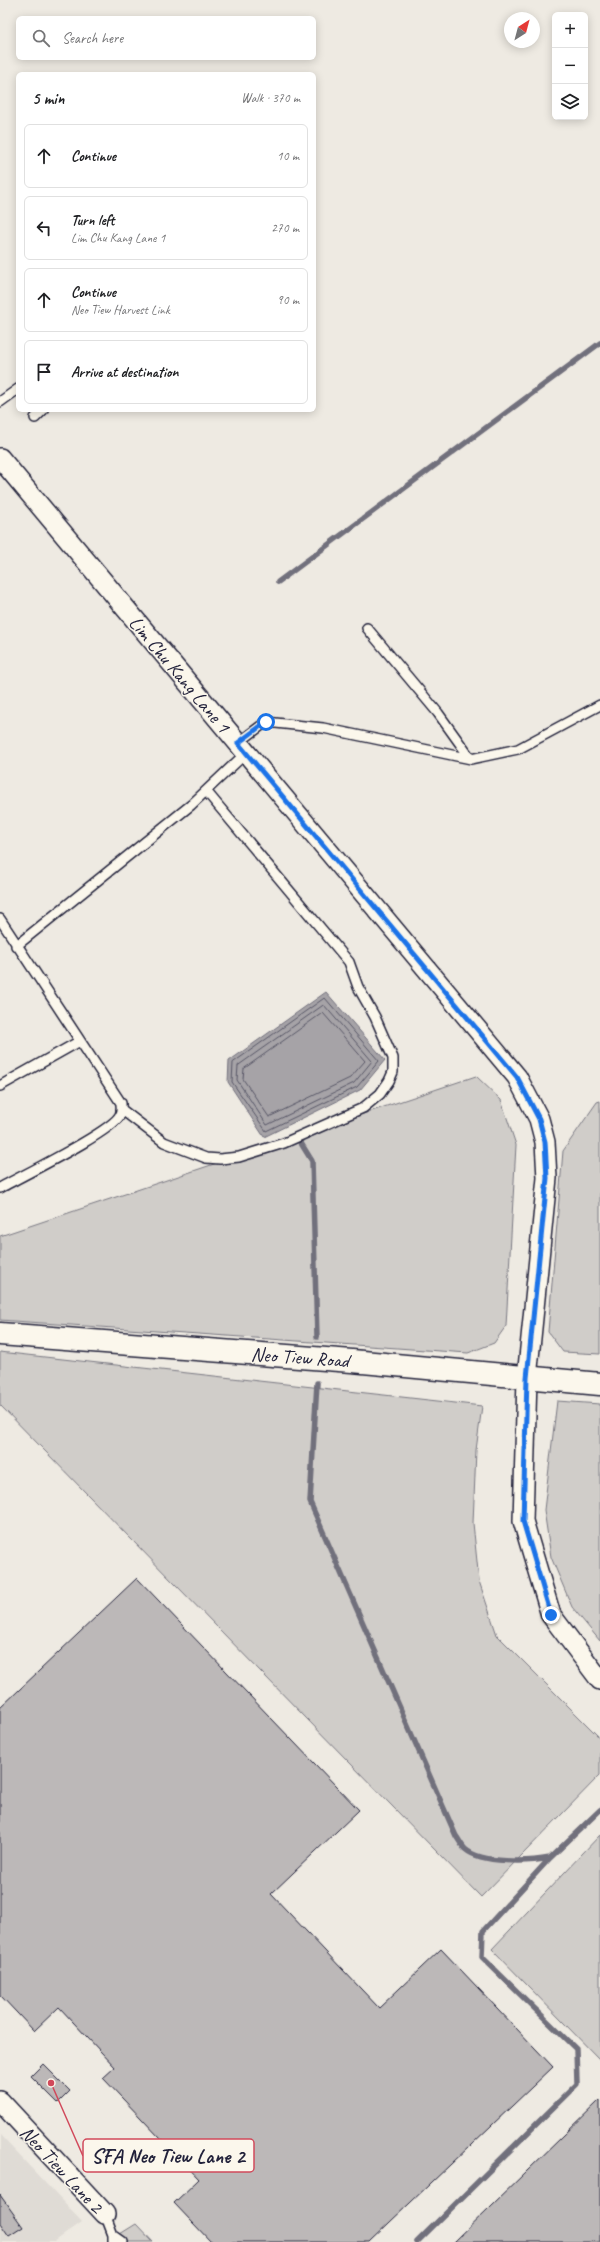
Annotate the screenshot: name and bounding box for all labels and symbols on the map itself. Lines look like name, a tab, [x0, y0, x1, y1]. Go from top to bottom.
north arrow	[504, 12, 540, 48]
street label: Lim Chu Kang Lane 1	[123, 611, 236, 739]
route start	[257, 713, 275, 731]
street label: Neo Tiew Road	[250, 1342, 353, 1374]
route end	[542, 1606, 560, 1624]
street label: Neo Tiew Lane 2	[15, 2120, 110, 2220]
callout: SFA Neo Tiew Lane 2	[83, 2139, 254, 2172]
text: SFA Neo Tiew Lane 2	[91, 2143, 247, 2169]

